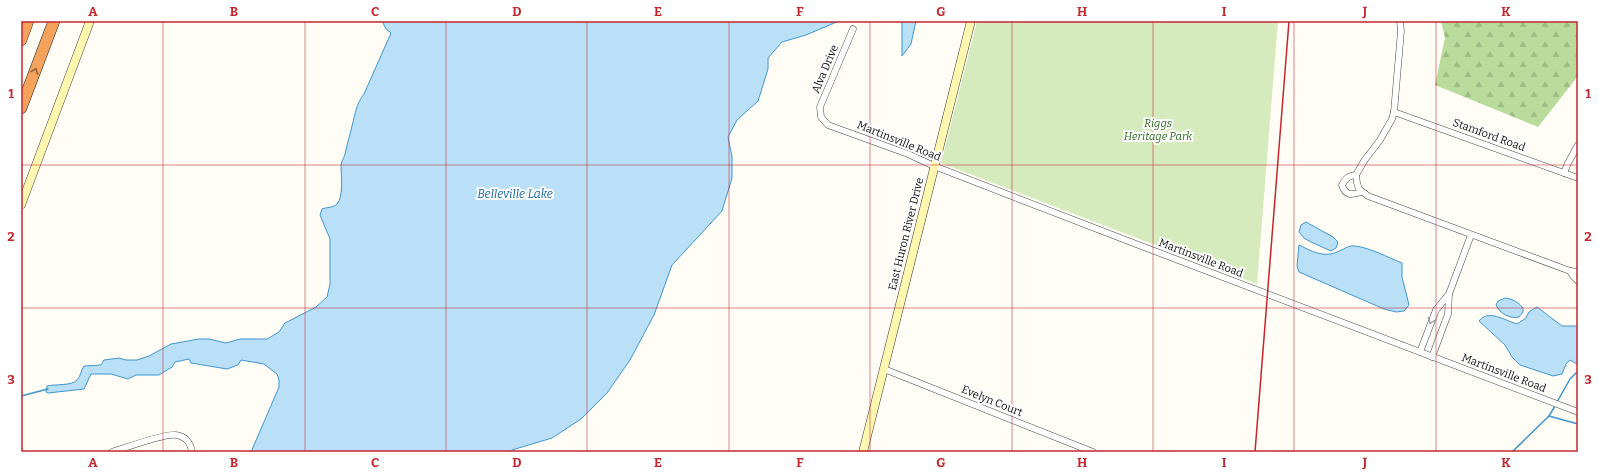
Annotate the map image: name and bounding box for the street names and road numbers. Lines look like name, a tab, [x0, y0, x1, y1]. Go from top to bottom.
street label: Alva Drive	[809, 43, 841, 95]
street label: Stamford Road	[1451, 116, 1527, 154]
street label: Martinsville Road	[855, 118, 943, 164]
street label: East Huron River Drive	[886, 176, 926, 292]
street label: Martinsville Road	[1157, 236, 1245, 280]
street label: Martinsville Road	[1460, 351, 1548, 395]
street label: Evelyn Court	[960, 383, 1024, 419]

